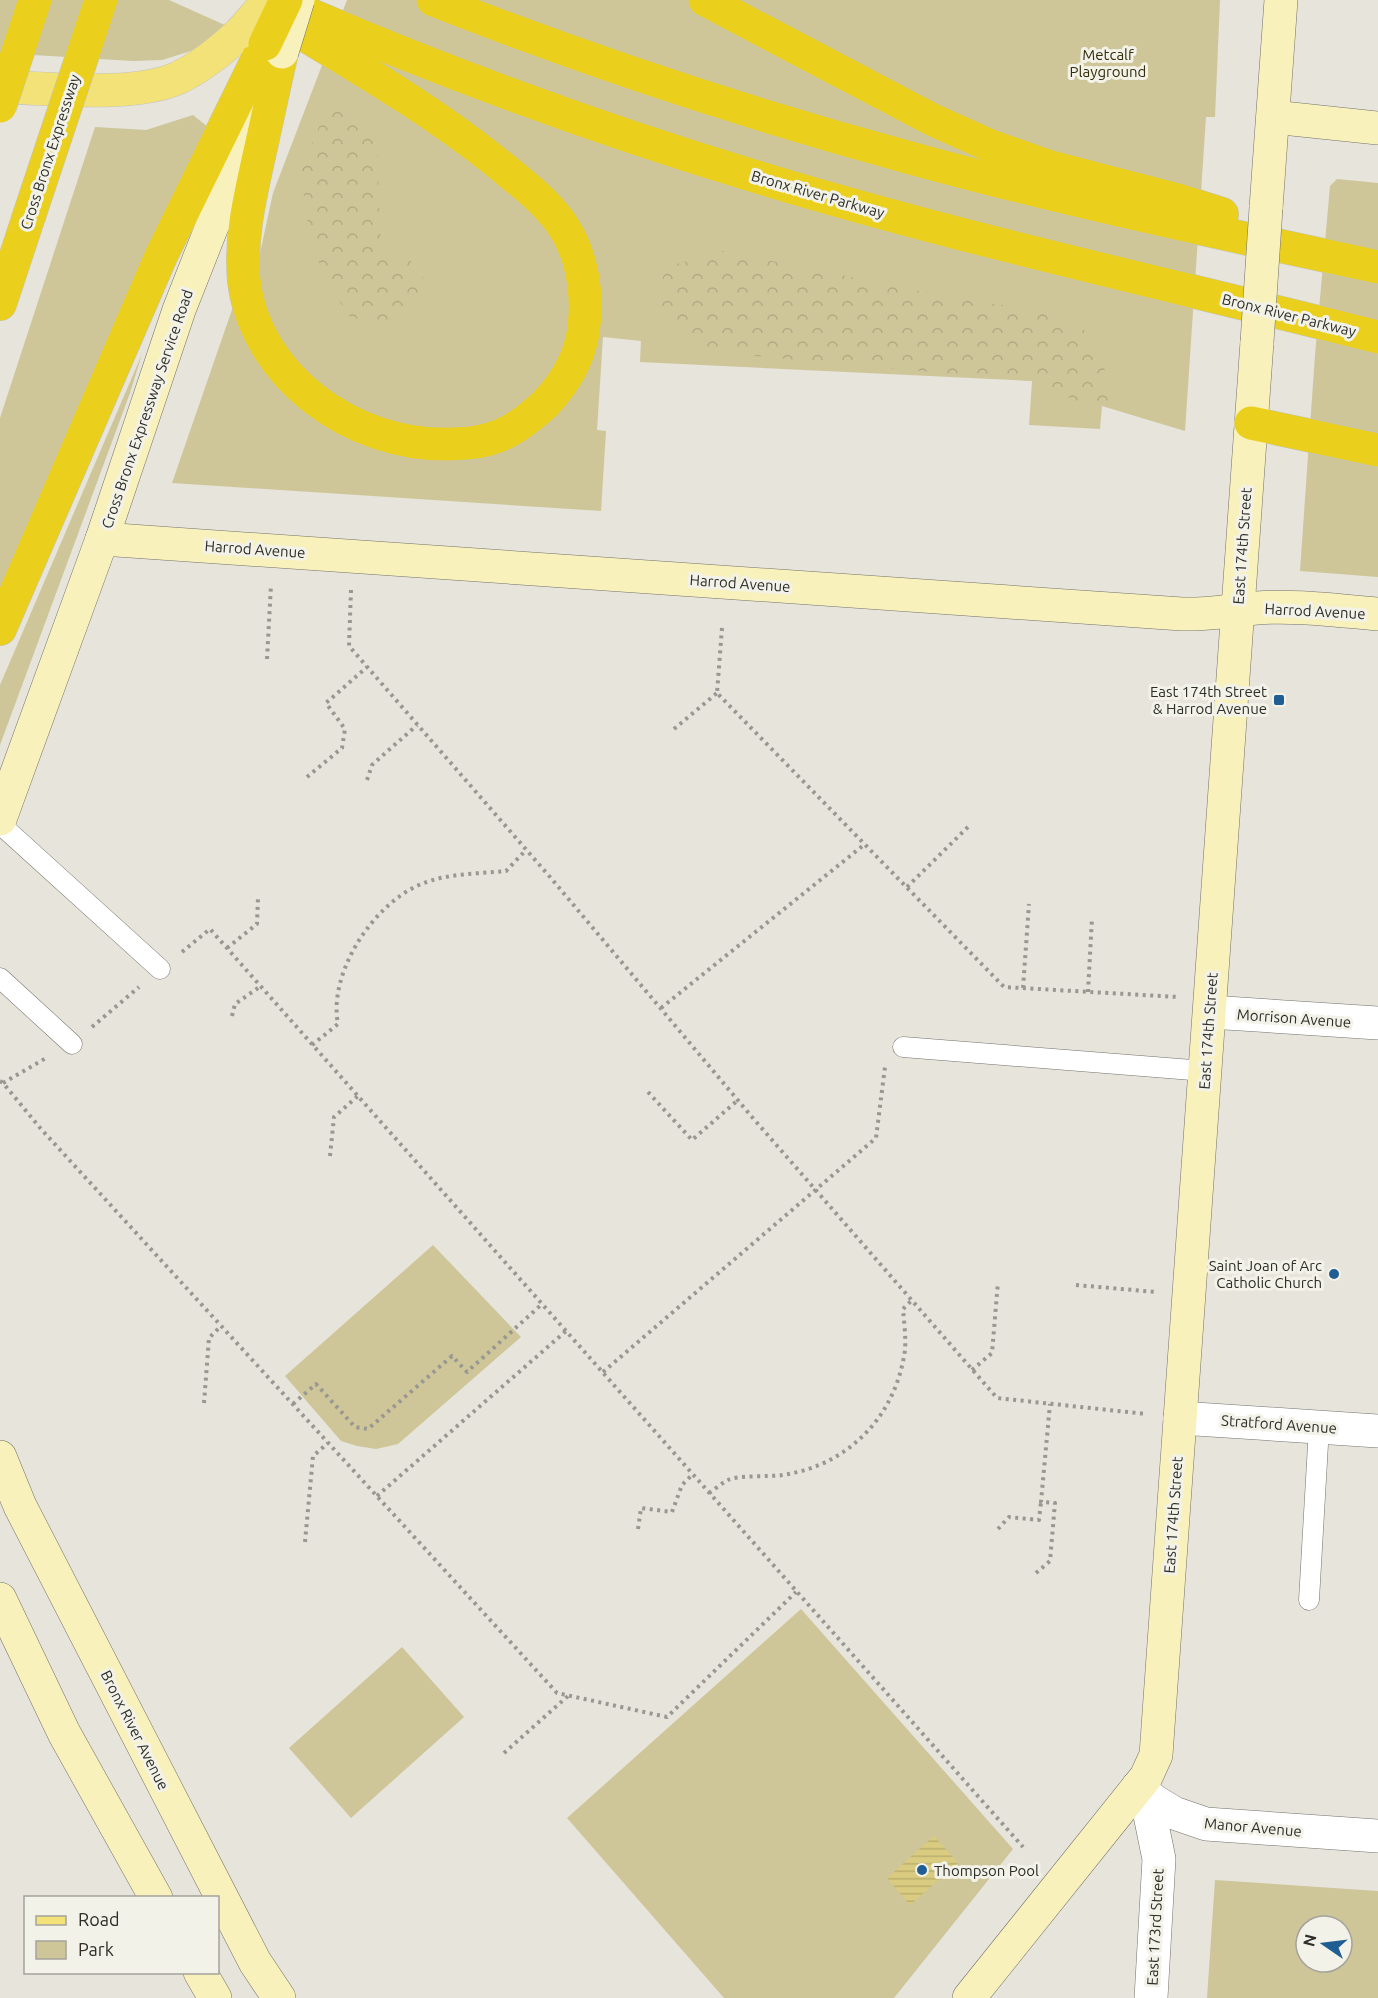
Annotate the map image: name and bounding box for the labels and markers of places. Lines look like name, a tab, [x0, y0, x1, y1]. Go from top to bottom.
place label: East 174th Street & Harrod Avenue	[1150, 683, 1267, 717]
marker: East 174th Street & Harrod Avenue	[1272, 693, 1286, 707]
place label: Saint Joan of Arc Catholic Church	[1209, 1257, 1322, 1291]
marker: Saint Joan of Arc Catholic Church	[1327, 1267, 1341, 1281]
place label: Thompson Pool	[934, 1862, 1039, 1879]
marker: Thompson Pool	[915, 1863, 929, 1877]

